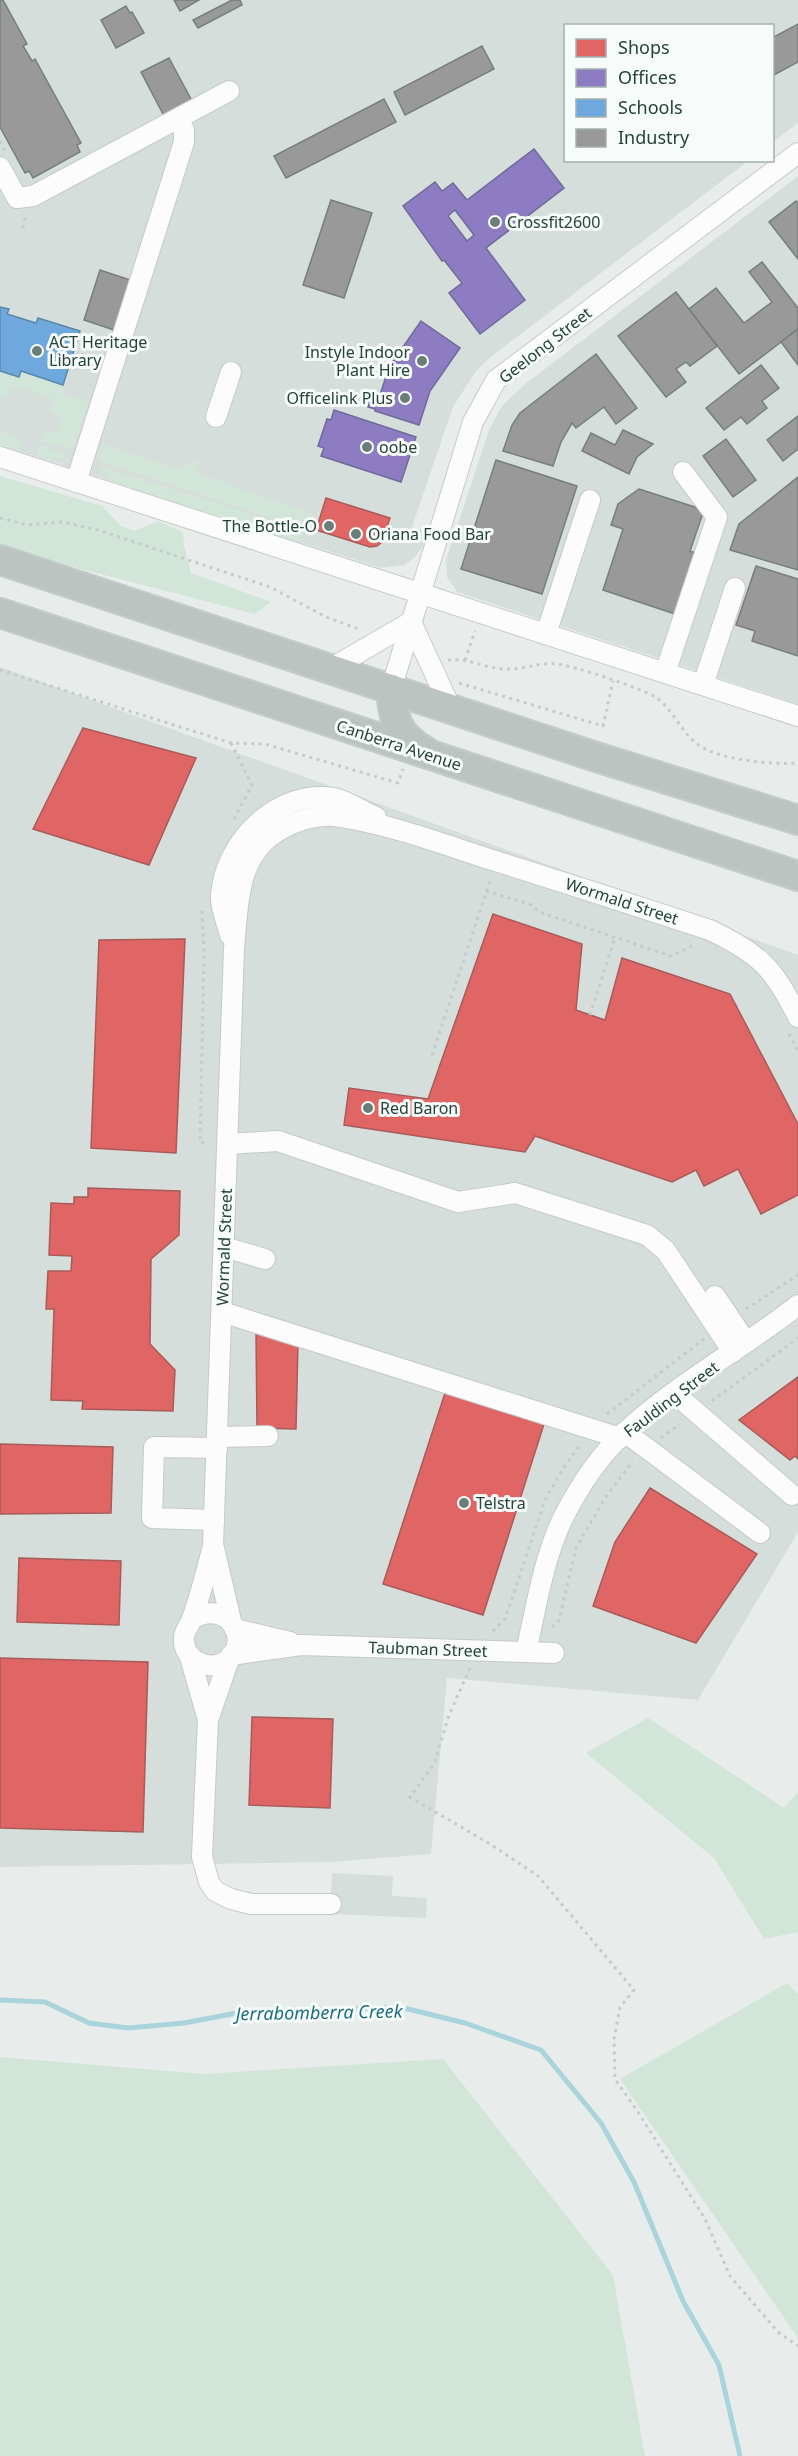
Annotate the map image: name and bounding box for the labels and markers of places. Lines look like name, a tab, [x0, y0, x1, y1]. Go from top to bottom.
place label: Crossfit2600	[507, 211, 600, 233]
marker: Crossfit2600	[488, 215, 502, 229]
place label: ACT Heritage Library	[49, 331, 147, 371]
place label: Instyle Indoor Plant Hire	[305, 341, 410, 381]
marker: ACT Heritage Library	[30, 344, 44, 358]
marker: Instyle Indoor Plant Hire	[415, 354, 429, 368]
place label: Officelink Plus	[286, 387, 393, 409]
marker: Officelink Plus	[398, 391, 412, 405]
place label: oobe	[379, 436, 417, 458]
marker: oobe	[360, 440, 374, 454]
place label: The Bottle-O	[223, 515, 317, 537]
marker: The Bottle-O	[322, 519, 336, 533]
place label: Oriana Food Bar	[368, 523, 491, 545]
marker: Oriana Food Bar	[349, 527, 363, 541]
place label: Red Baron	[380, 1097, 458, 1119]
marker: Red Baron	[361, 1101, 375, 1115]
place label: Telstra	[476, 1492, 526, 1514]
marker: Telstra	[457, 1496, 471, 1510]

